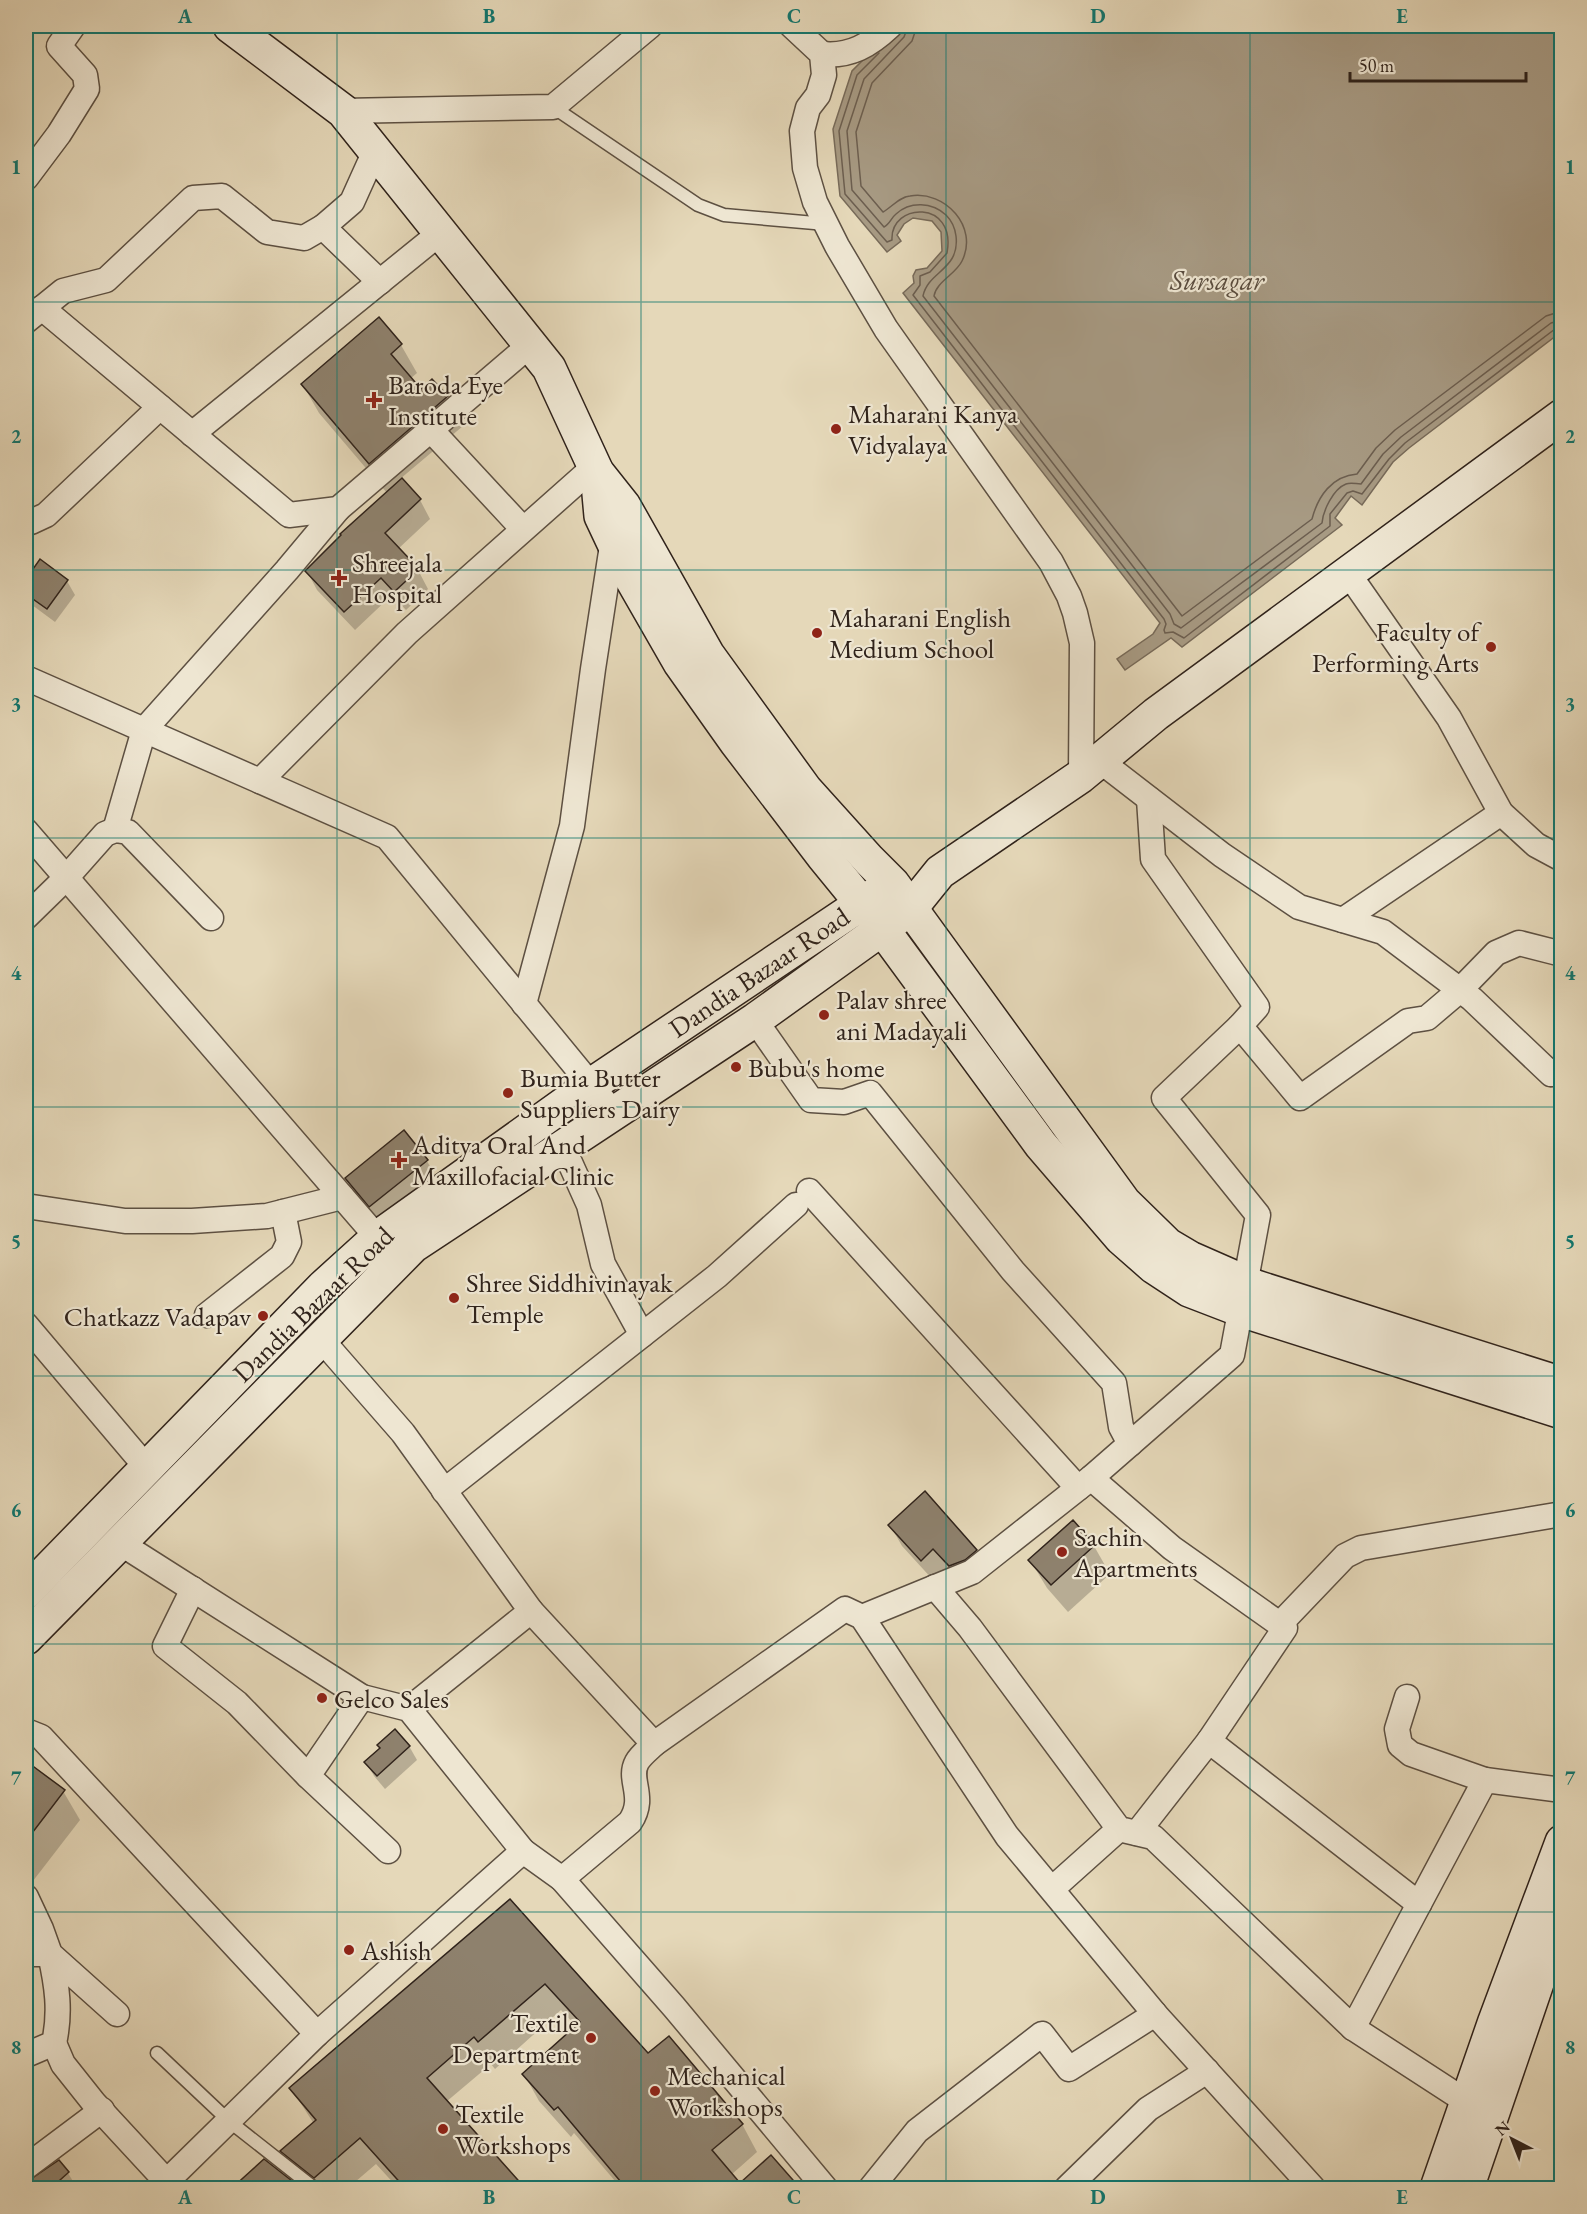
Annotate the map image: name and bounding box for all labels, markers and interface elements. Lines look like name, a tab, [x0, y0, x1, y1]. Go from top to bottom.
text: A	[177, 3, 193, 29]
text: B	[483, 3, 495, 29]
text: C	[787, 3, 801, 29]
text: D	[1090, 3, 1106, 29]
text: E	[1396, 3, 1408, 29]
scale bar	[1350, 45, 1526, 83]
text: 50 m	[1359, 54, 1394, 77]
text: 1	[11, 154, 21, 180]
text: 1	[1565, 154, 1575, 180]
water label: Sursagar	[1169, 262, 1265, 298]
place label: Baroda Eye Institute	[388, 367, 503, 433]
marker: Baroda Eye Institute	[365, 391, 383, 409]
place label: Maharani Kanya Vidyalaya	[848, 396, 1018, 462]
marker: Maharani Kanya Vidyalaya	[829, 422, 843, 436]
text: 2	[11, 423, 22, 449]
text: 2	[1565, 423, 1576, 449]
place label: Shreejala Hospital	[352, 545, 443, 611]
marker: Shreejala Hospital	[330, 569, 348, 587]
place label: Maharani English Medium School	[829, 600, 1011, 666]
place label: Faculty of Performing Arts	[1312, 614, 1482, 680]
marker: Maharani English Medium School	[810, 626, 824, 640]
marker: Faculty of Performing Arts	[1484, 640, 1498, 654]
text: 3	[11, 691, 21, 717]
text: 3	[1565, 691, 1575, 717]
street label: Dandia Bazaar Road	[662, 898, 856, 1045]
text: 4	[11, 960, 22, 986]
text: 4	[1565, 960, 1576, 986]
place label: Palav shree ani Madayali	[836, 982, 967, 1048]
marker: Palav shree ani Madayali	[817, 1008, 831, 1022]
place label: Bubu's home	[748, 1050, 885, 1085]
place label: Bumia Butter Suppliers Dairy	[520, 1060, 680, 1126]
marker: Bubu's home	[729, 1060, 743, 1074]
marker: Bumia Butter Suppliers Dairy	[501, 1086, 515, 1100]
place label: Aditya Oral And Maxillofacial Clinic	[411, 1127, 614, 1193]
marker: Aditya Oral And Maxillofacial Clinic	[390, 1151, 408, 1169]
street label: Dandia Bazaar Road	[225, 1218, 401, 1390]
text: 5	[11, 1228, 21, 1254]
text: 5	[1565, 1228, 1575, 1254]
place label: Shree Siddhivinayak Temple	[466, 1265, 673, 1331]
marker: Shree Siddhivinayak Temple	[447, 1291, 461, 1305]
place label: Chatkazz Vadapav	[64, 1299, 251, 1334]
marker: Chatkazz Vadapav	[256, 1309, 270, 1323]
text: 6	[11, 1497, 22, 1523]
text: 6	[1565, 1497, 1576, 1523]
place label: Sachin Apartments	[1073, 1519, 1197, 1585]
marker: Sachin Apartments	[1055, 1545, 1069, 1559]
place label: Gelco Sales	[334, 1681, 449, 1716]
marker: Gelco Sales	[315, 1691, 329, 1705]
text: 7	[11, 1765, 22, 1791]
text: 7	[1565, 1765, 1576, 1791]
place label: Ashish	[360, 1933, 432, 1968]
marker: Ashish	[342, 1943, 356, 1957]
place label: Textile Department	[452, 2005, 580, 2071]
marker: Textile Department	[584, 2031, 598, 2045]
text: 8	[11, 2034, 21, 2060]
text: 8	[1565, 2034, 1575, 2060]
place label: Mechanical Workshops	[667, 2058, 785, 2124]
marker: Mechanical Workshops	[648, 2084, 662, 2098]
place label: Textile Workshops	[455, 2096, 571, 2162]
north arrow	[1482, 2109, 1542, 2169]
text: N	[1490, 2116, 1514, 2140]
marker: Textile Workshops	[436, 2122, 450, 2136]
text: A	[177, 2184, 193, 2210]
text: B	[483, 2184, 495, 2210]
text: C	[787, 2184, 801, 2210]
text: D	[1090, 2184, 1106, 2210]
text: E	[1396, 2184, 1408, 2210]

